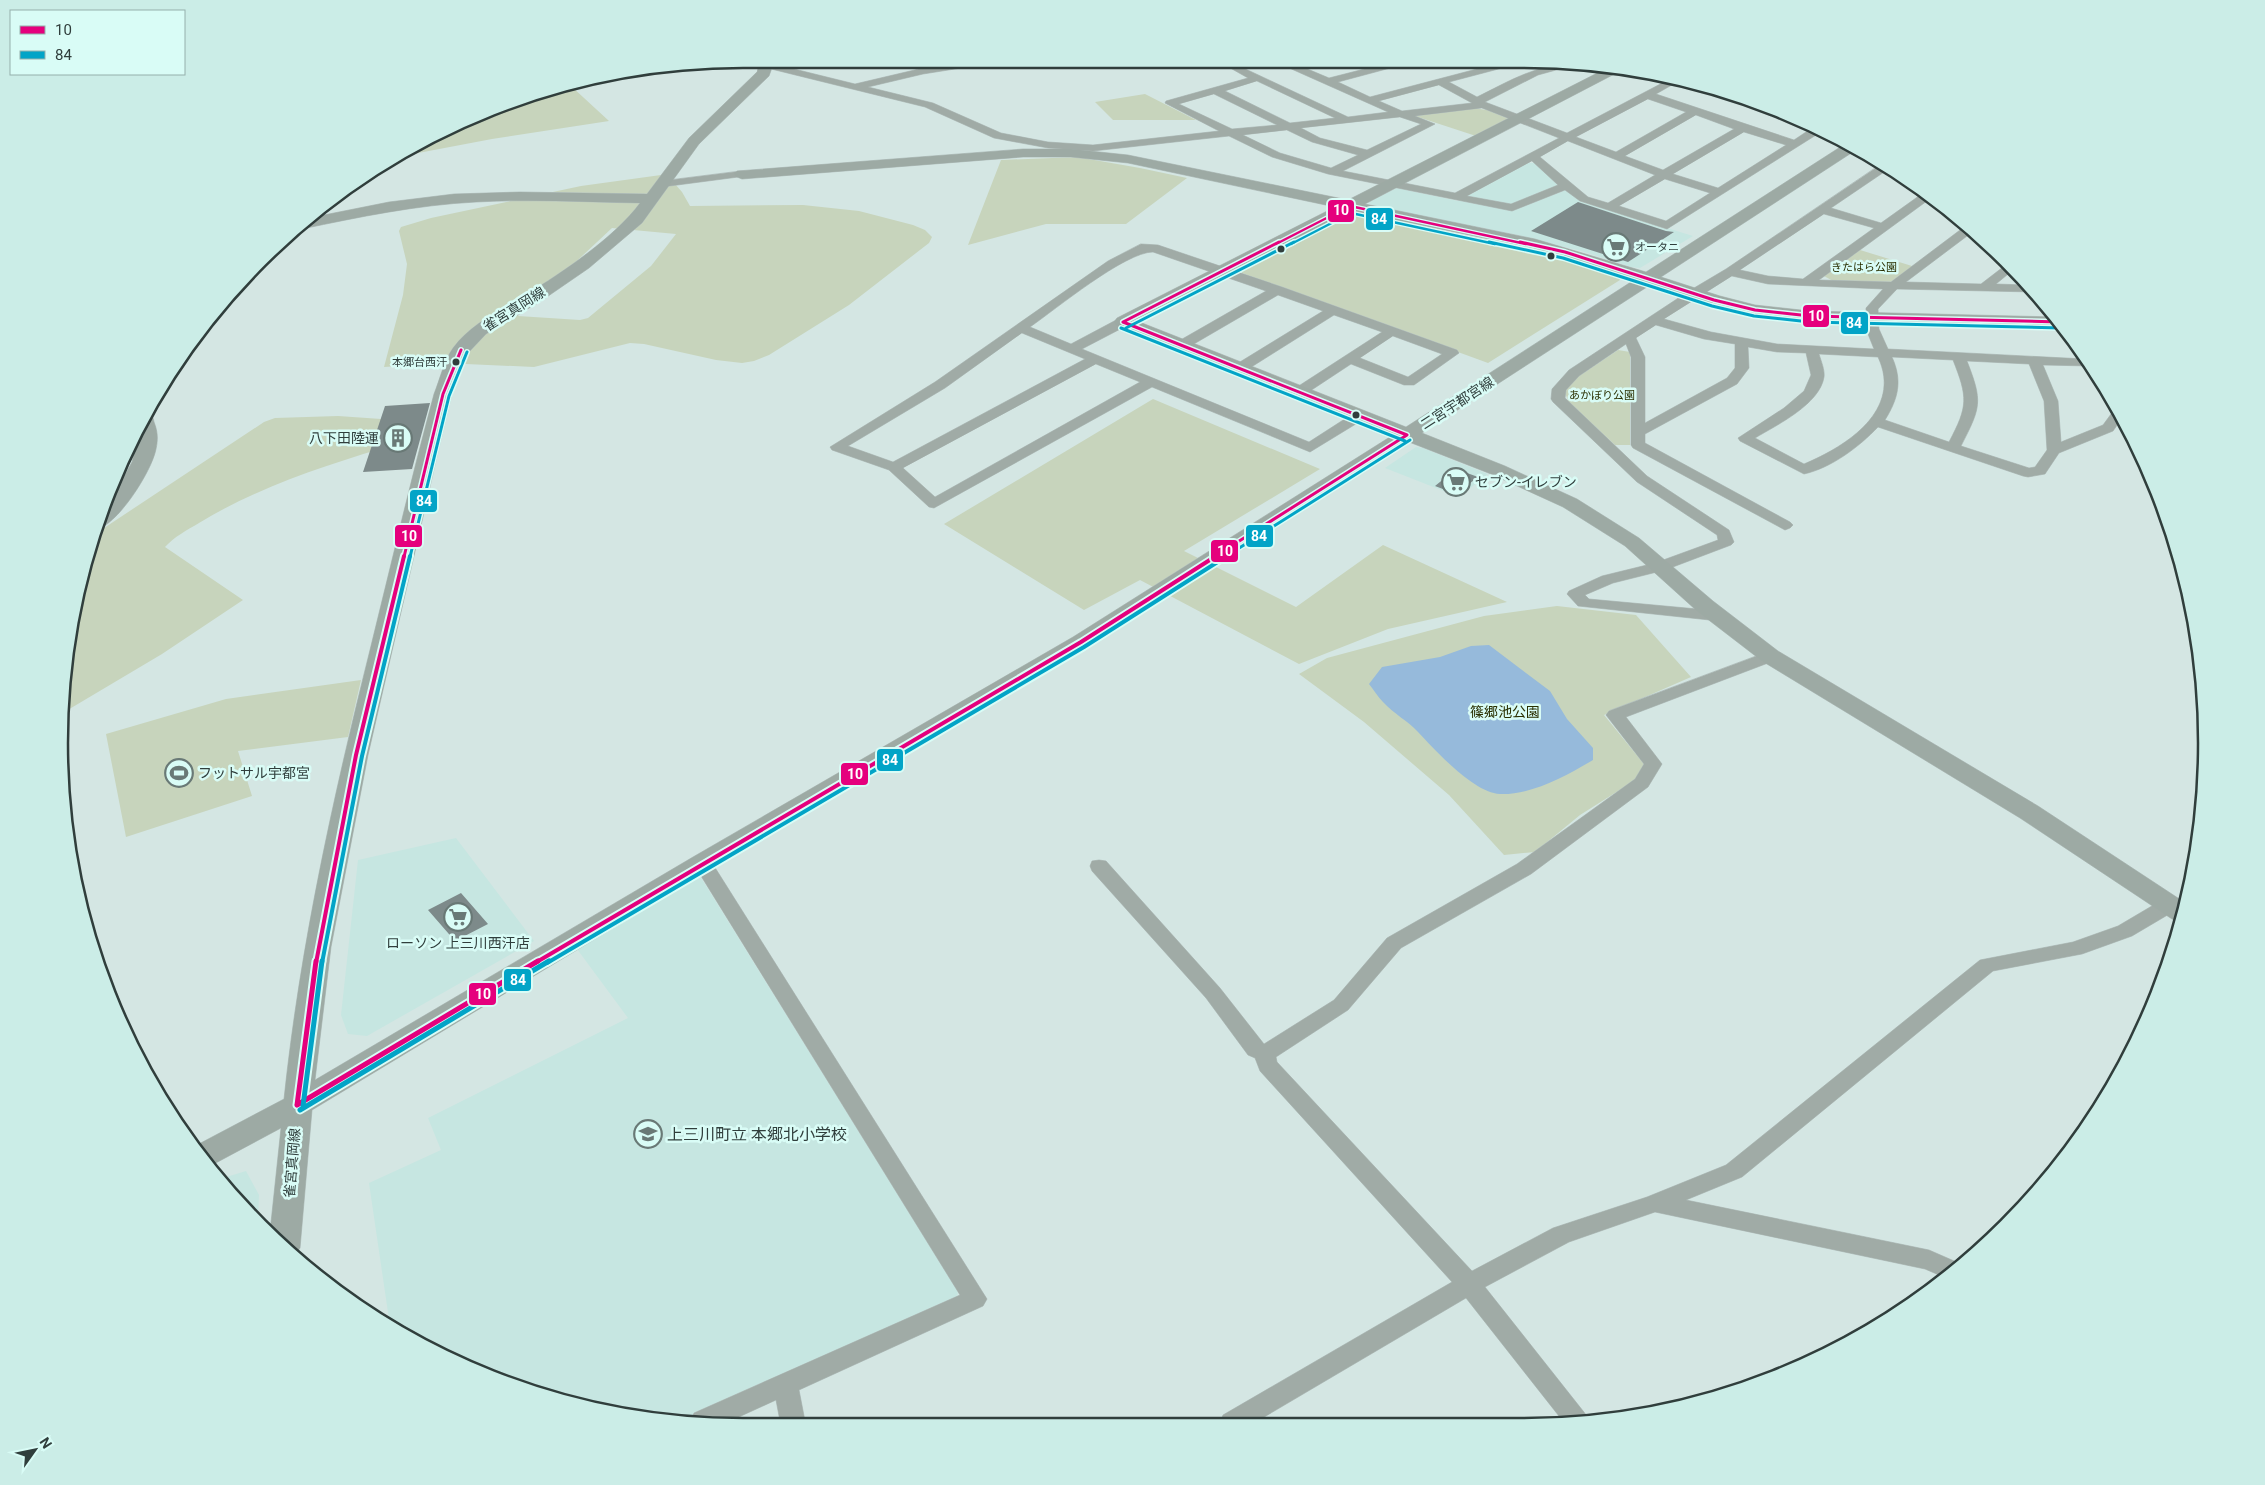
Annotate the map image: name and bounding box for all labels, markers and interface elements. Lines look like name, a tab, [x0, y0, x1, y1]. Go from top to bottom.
legend	[10, 10, 185, 75]
text: 10	[55, 21, 72, 39]
text: 84	[55, 46, 72, 64]
line badge: 10	[1327, 199, 1355, 223]
text: 10	[1333, 202, 1349, 218]
line badge: 84	[1365, 207, 1394, 231]
text: 84	[1371, 211, 1387, 227]
supermarket icon: オータニ	[1601, 232, 1631, 262]
place label: オータニ	[1635, 241, 1679, 254]
unlabelled marker	[1276, 244, 1286, 254]
unlabelled marker	[1546, 251, 1556, 261]
park label: きたはら公園	[1831, 261, 1897, 274]
street label: 雀宮真岡線	[480, 284, 548, 334]
line badge: 10	[1802, 304, 1830, 328]
text: 10	[1808, 308, 1824, 324]
line badge: 84	[1840, 311, 1869, 335]
text: 84	[1846, 315, 1862, 331]
place label: 本郷台西汗	[392, 356, 447, 369]
marker: 本郷台西汗	[451, 357, 461, 367]
street label: 二宮宇都宮線	[1417, 373, 1497, 433]
park label: あかぼり公園	[1569, 389, 1635, 402]
unlabelled marker	[1351, 410, 1361, 420]
building icon: 八下田陸運	[383, 423, 413, 453]
place label: 八下田陸運	[309, 430, 379, 446]
supermarket icon: セブン-イレブン	[1441, 467, 1471, 497]
place label: セブン-イレブン	[1475, 474, 1577, 490]
line badge: 84	[409, 489, 438, 513]
text: 84	[416, 493, 432, 509]
line badge: 10	[394, 524, 423, 548]
line badge: 84	[1245, 524, 1274, 548]
text: 10	[401, 528, 417, 544]
text: 84	[1251, 528, 1267, 544]
line badge: 10	[1210, 539, 1239, 563]
text: 10	[1217, 543, 1233, 559]
park label: 篠郷池公園	[1470, 704, 1540, 720]
line badge: 84	[876, 748, 904, 772]
text: 84	[882, 752, 898, 768]
sports icon: フットサル宇都宮	[164, 758, 194, 788]
line badge: 10	[840, 762, 869, 786]
place label: フットサル宇都宮	[198, 765, 310, 781]
text: 10	[847, 766, 863, 782]
supermarket icon: ローソン 上三川西汗店	[443, 902, 473, 932]
place label: ローソン 上三川西汗店	[386, 935, 530, 951]
line badge: 84	[503, 968, 532, 992]
text: 84	[510, 972, 526, 988]
line badge: 10	[468, 982, 497, 1006]
text: 10	[475, 986, 491, 1002]
school or university icon: 上三川町立 本郷北小学校	[633, 1119, 663, 1149]
place label: 上三川町立 本郷北小学校	[667, 1125, 847, 1144]
street label: 雀宮真岡線	[281, 1127, 303, 1199]
north arrow	[10, 1425, 60, 1475]
text: N	[36, 1434, 55, 1451]

